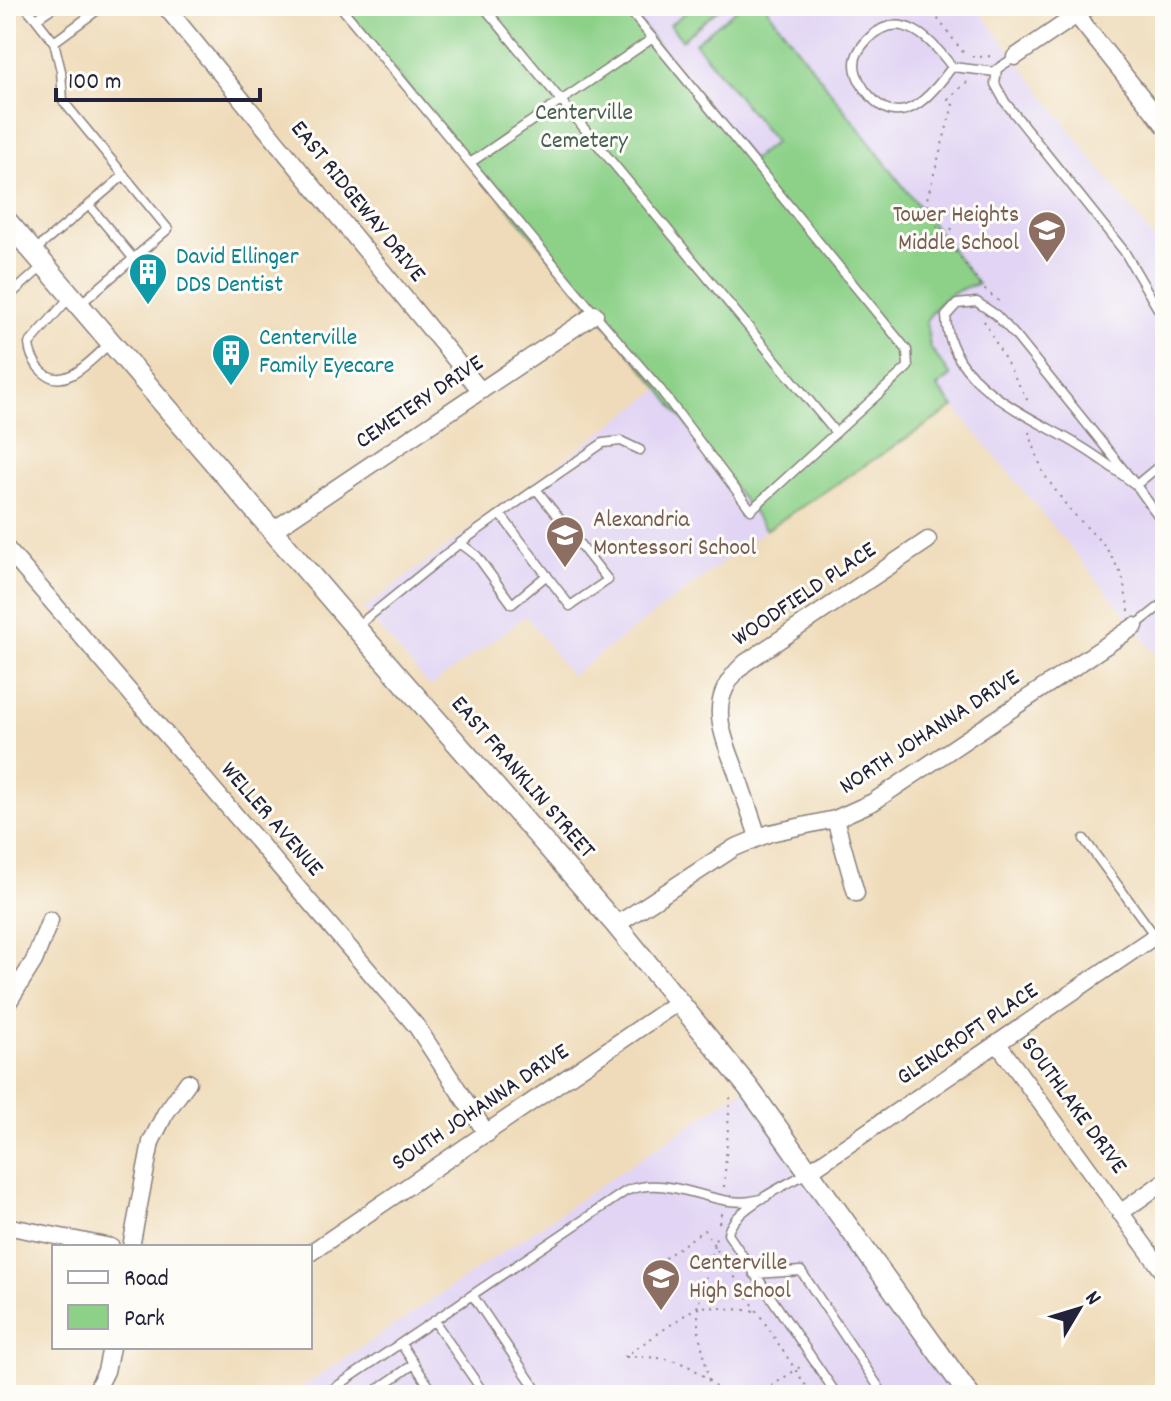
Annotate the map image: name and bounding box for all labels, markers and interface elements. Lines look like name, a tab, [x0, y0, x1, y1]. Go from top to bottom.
scale bar	[56, 52, 260, 102]
text: 100 m	[68, 66, 121, 100]
park label: Centerville Cemetery	[535, 97, 633, 159]
street label: EAST RIDGEWAY DRIVE	[281, 114, 433, 290]
place label: Tower Heights Middle School	[893, 199, 1019, 261]
school or university icon: Tower Heights Middle School	[1026, 209, 1068, 264]
place label: David Ellinger DDS Dentist	[176, 241, 299, 303]
building icon: David Ellinger DDS Dentist	[127, 251, 169, 306]
place label: Centerville Family Eyecare	[259, 322, 394, 384]
building icon: Centerville Family Eyecare	[210, 332, 252, 387]
street label: CEMETERY DRIVE	[349, 347, 491, 459]
place label: Alexandria Montessori School	[593, 504, 757, 566]
school or university icon: Alexandria Montessori School	[544, 514, 586, 569]
street label: WOODFIELD PLACE	[726, 534, 884, 656]
street label: NORTH JOHANNA DRIVE	[833, 662, 1027, 804]
street label: EAST FRANKLIN STREET	[442, 689, 603, 867]
street label: WELLER AVENUE	[212, 755, 331, 885]
street label: GLENCROFT PLACE	[890, 975, 1046, 1095]
street label: SOUTHLAKE DRIVE	[1012, 1030, 1134, 1182]
street label: SOUTH JOHANNA DRIVE	[385, 1036, 577, 1180]
legend	[52, 1245, 312, 1349]
place label: Centerville High School	[689, 1247, 791, 1309]
school or university icon: Centerville High School	[640, 1257, 682, 1312]
text: Road	[124, 1263, 169, 1297]
north arrow	[1039, 1269, 1119, 1349]
text: N	[1076, 1285, 1108, 1313]
text: Park	[124, 1303, 165, 1337]

